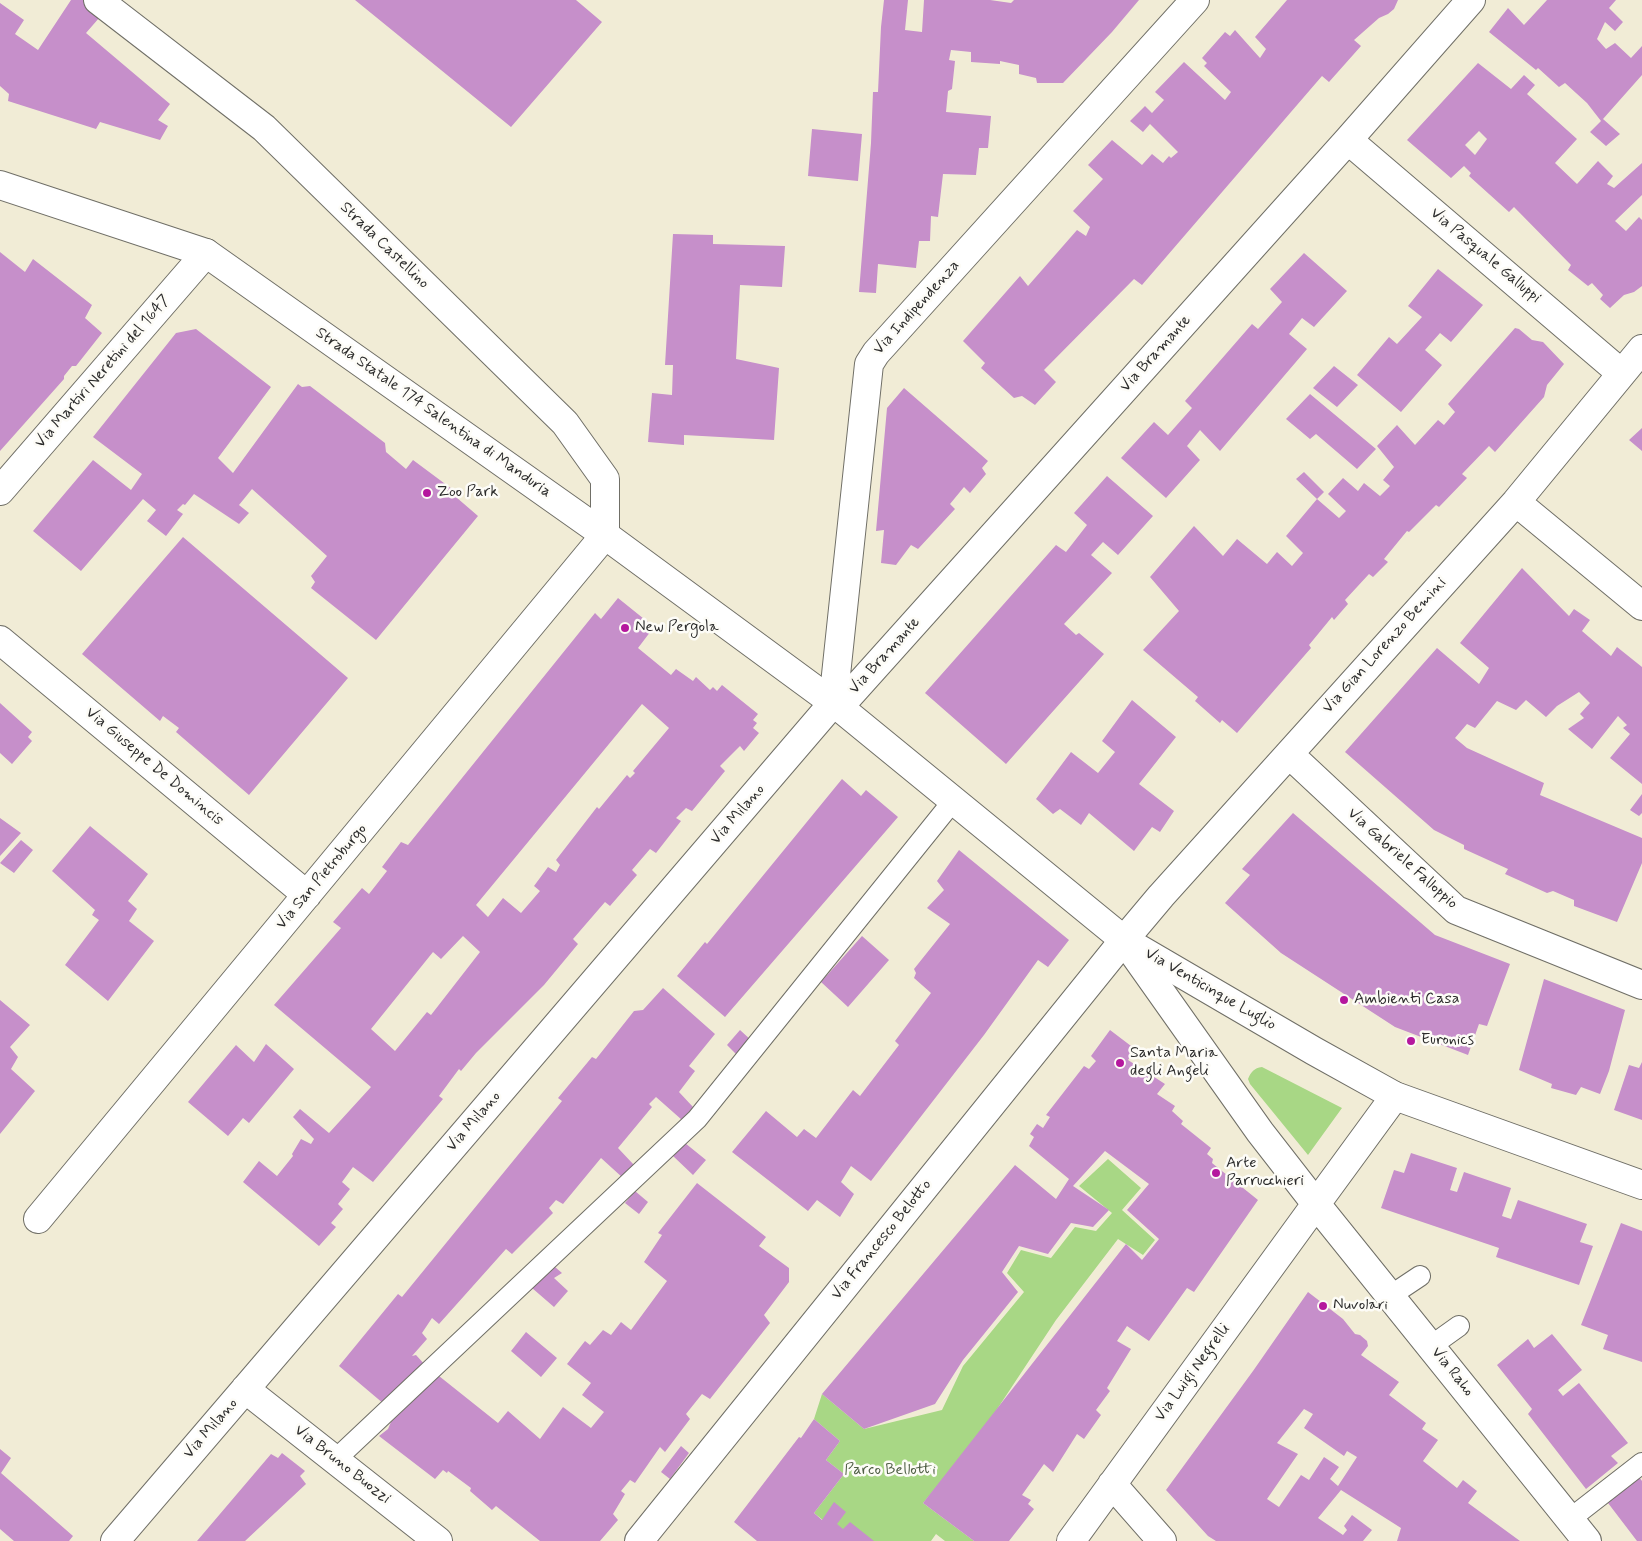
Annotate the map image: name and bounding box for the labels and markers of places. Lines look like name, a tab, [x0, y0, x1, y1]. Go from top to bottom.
place label: Zoo Park	[437, 483, 498, 503]
marker: Zoo Park	[421, 487, 433, 499]
place label: New Pergola	[635, 618, 719, 638]
marker: New Pergola	[619, 622, 631, 634]
place label: Ambienti Casa	[1354, 990, 1460, 1010]
marker: Ambienti Casa	[1338, 994, 1350, 1006]
place label: Euronics	[1421, 1031, 1474, 1051]
marker: Euronics	[1405, 1035, 1417, 1047]
place label: Santa Maria degli Angeli	[1130, 1044, 1218, 1082]
marker: Santa Maria degli Angeli	[1114, 1057, 1126, 1069]
place label: Arte Parrucchieri	[1226, 1154, 1304, 1192]
marker: Arte Parrucchieri	[1210, 1167, 1222, 1179]
place label: Nuvolari	[1333, 1296, 1388, 1316]
marker: Nuvolari	[1317, 1300, 1329, 1312]

